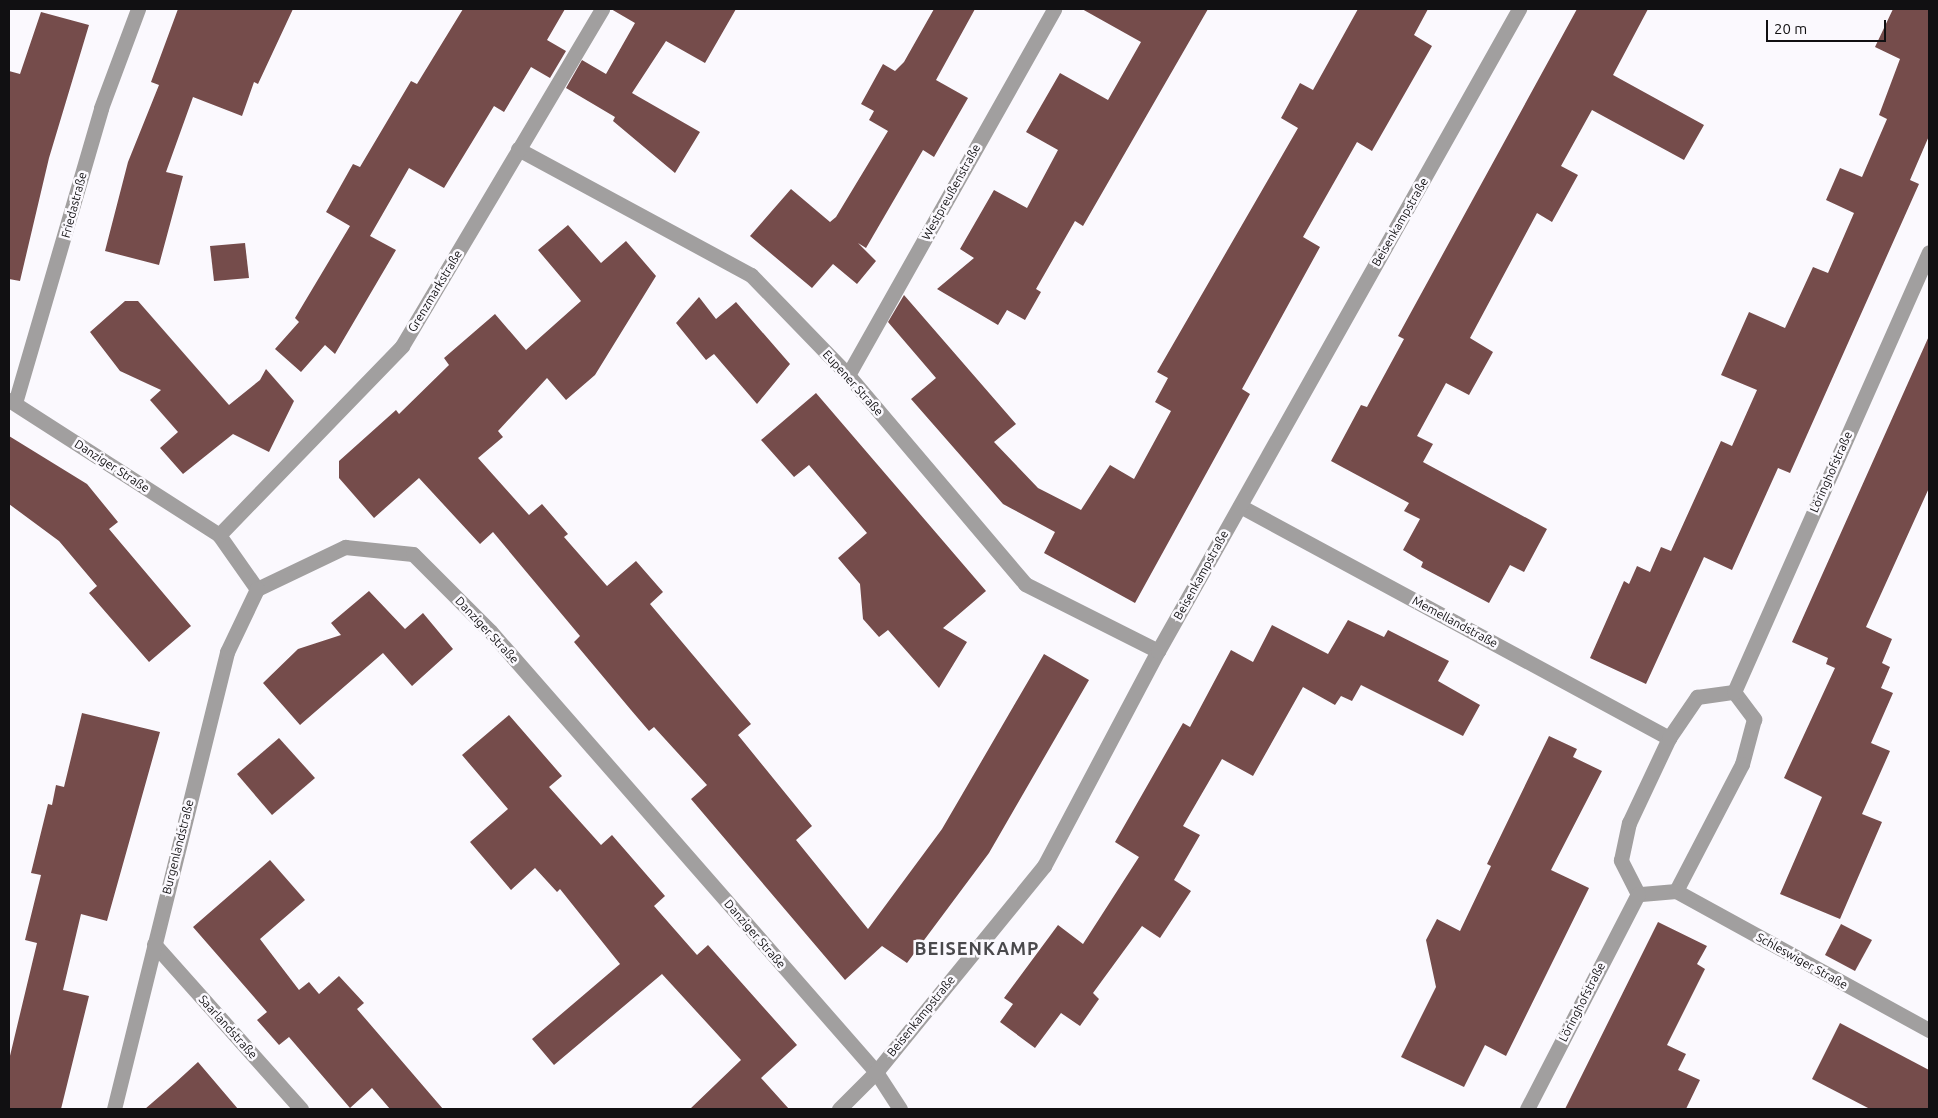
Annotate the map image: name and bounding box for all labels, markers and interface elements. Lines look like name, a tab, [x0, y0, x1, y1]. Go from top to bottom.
scale bar	[1768, 10, 1888, 42]
text: 20 m	[1774, 20, 1807, 37]
street label: Westpreußenstraße	[919, 141, 983, 243]
street label: Friedastraße	[58, 170, 90, 240]
street label: Beisenkampstraße	[1369, 175, 1431, 269]
street label: Grenzmarkstraße	[405, 247, 465, 335]
street label: Eupener Straße	[820, 347, 886, 419]
street label: Löringhofstraße	[1807, 429, 1855, 515]
street label: Danziger Straße	[72, 436, 152, 496]
street label: Beisenkampstraße	[1170, 528, 1232, 622]
street label: Memellandstraße	[1410, 593, 1500, 651]
street label: Danziger Straße	[452, 594, 522, 666]
street label: Burgenlandstraße	[159, 798, 197, 896]
street label: Danziger Straße	[721, 897, 789, 971]
street label: Schleswiger Straße	[1754, 930, 1850, 992]
district label: BEISENKAMP	[913, 937, 1041, 959]
street label: Löringhofstraße	[1556, 960, 1608, 1044]
street label: Beisenkampstraße	[884, 973, 958, 1059]
street label: Saarlandstraße	[196, 992, 260, 1062]

